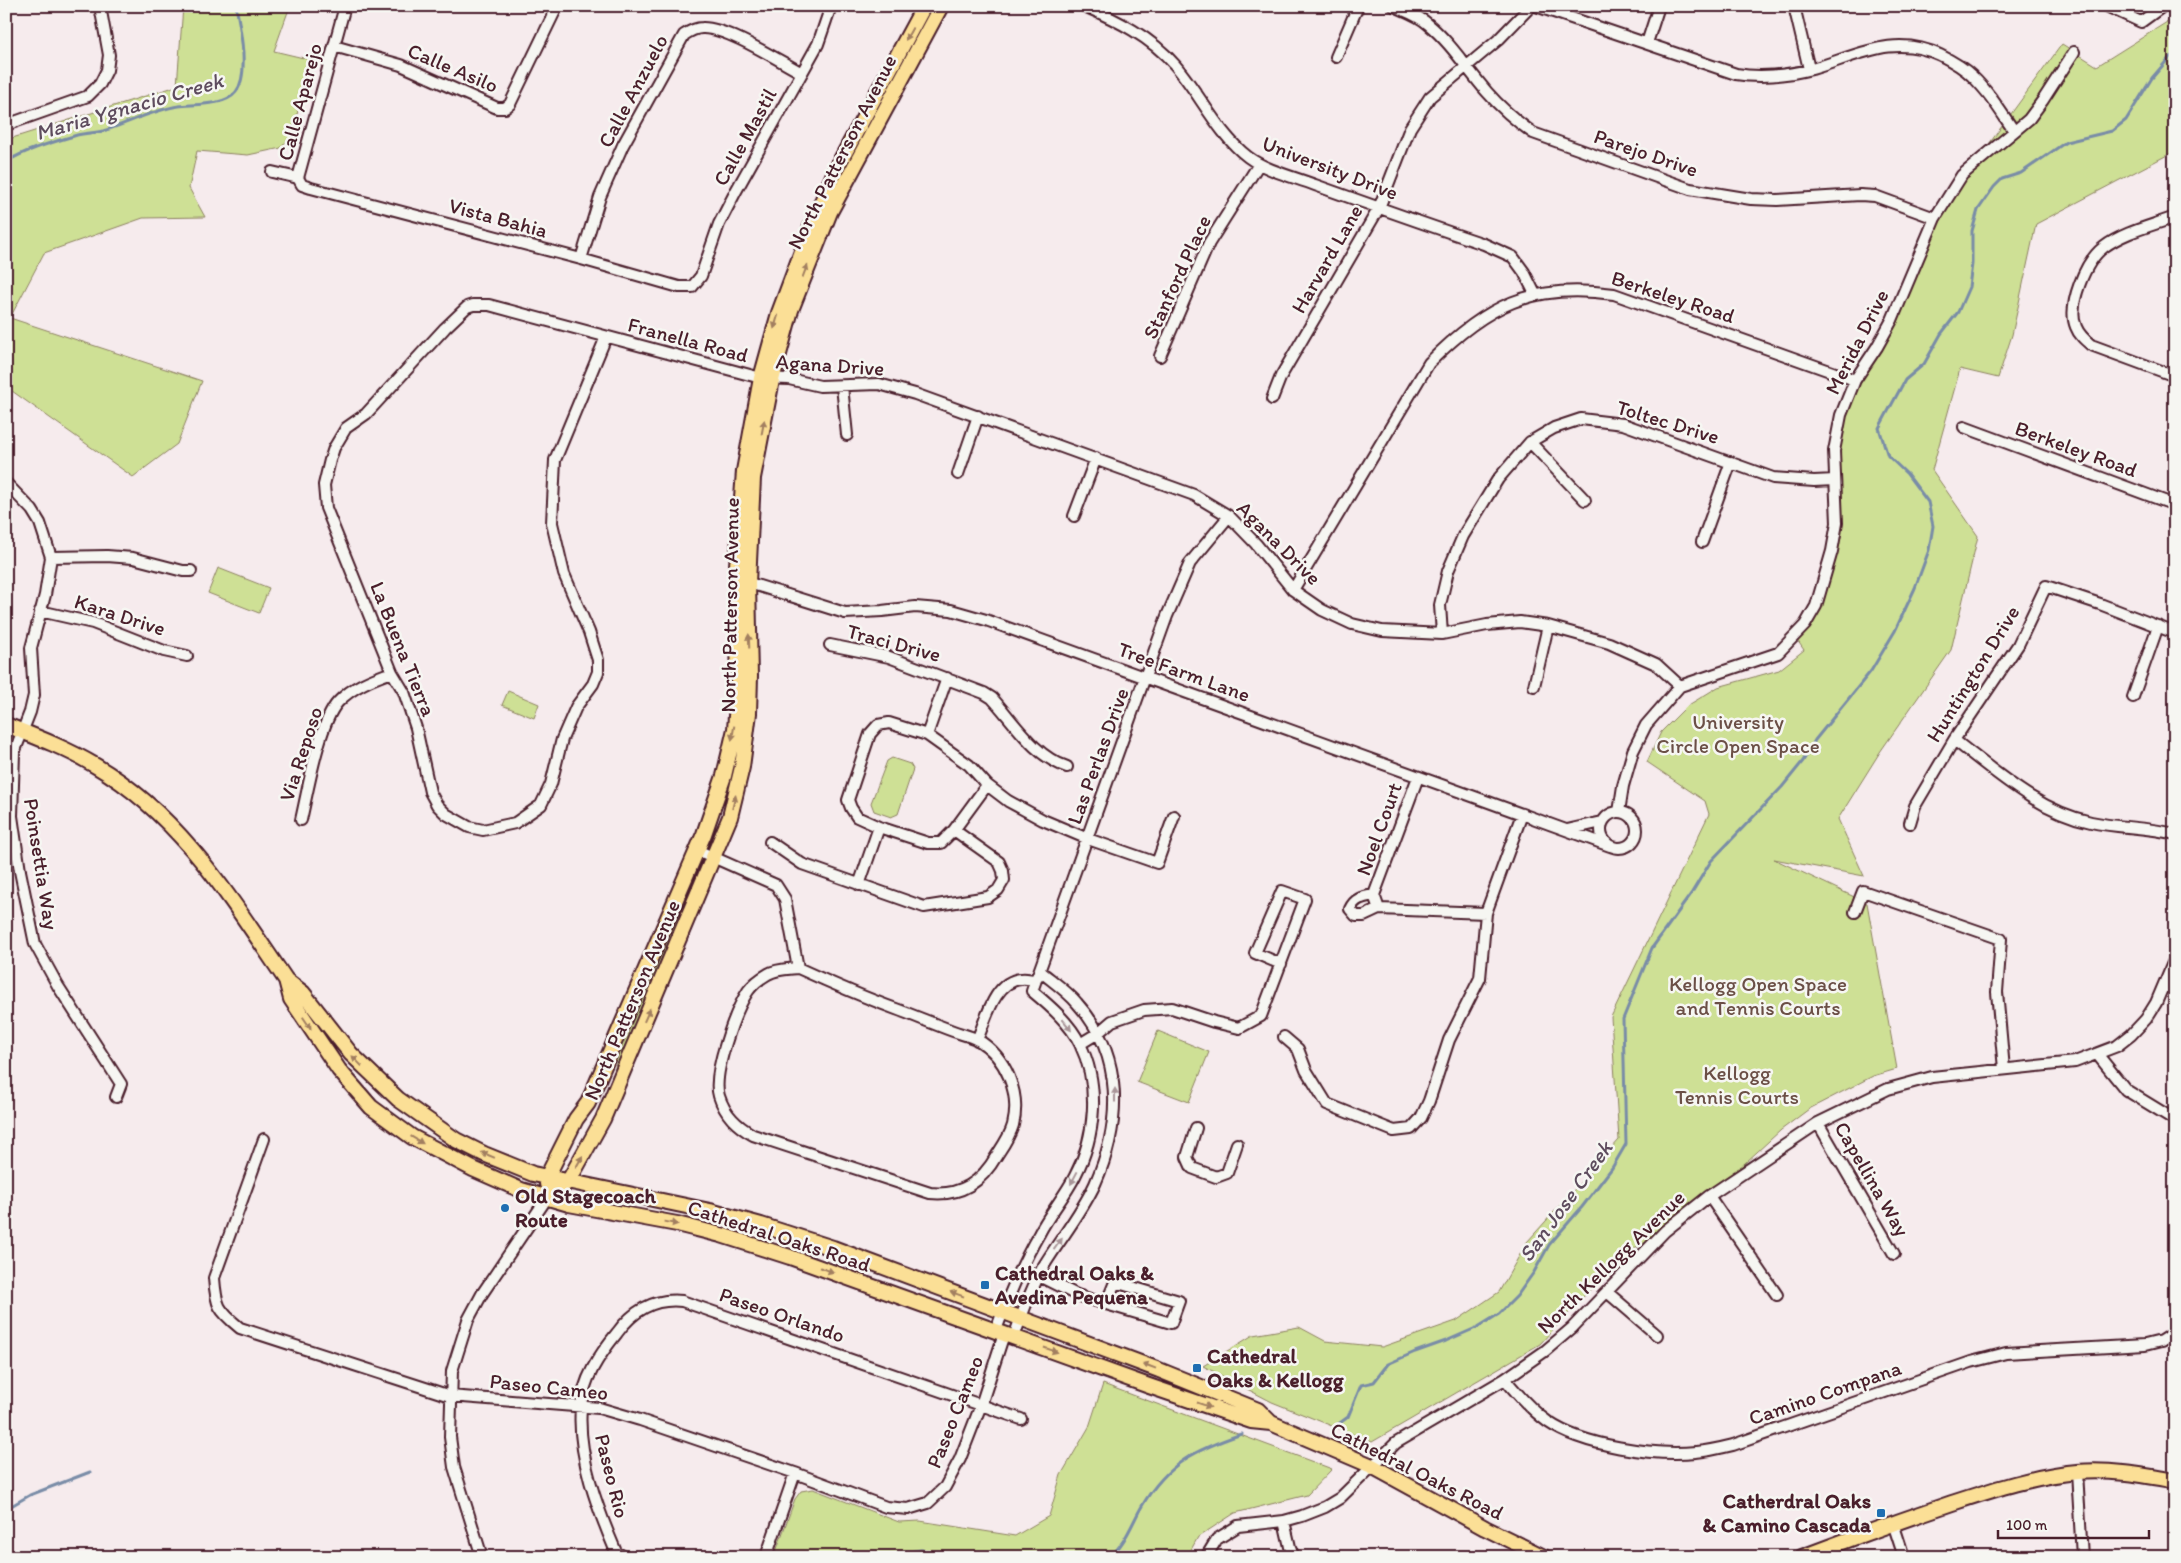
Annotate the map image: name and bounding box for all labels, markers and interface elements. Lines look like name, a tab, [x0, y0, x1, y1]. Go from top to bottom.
one-way arrow	[905, 27, 913, 41]
street label: Calle Anzuelo	[592, 30, 673, 152]
street label: Calle Asilo	[404, 37, 502, 98]
street label: Calle Aparejo	[272, 40, 327, 163]
street label: North Patterson Avenue	[782, 50, 902, 253]
water label: Maria Ygnacio Creek	[32, 66, 228, 146]
street label: Calle Mastil	[708, 84, 782, 190]
street label: Parejo Drive	[1591, 123, 1702, 182]
street label: University Drive	[1259, 130, 1402, 205]
street label: Vista Bahia	[446, 192, 550, 243]
street label: Harvard Lane	[1285, 200, 1368, 317]
street label: Stanford Place	[1137, 211, 1216, 343]
one-way arrow	[801, 263, 809, 278]
street label: Berkeley Road	[1608, 265, 1738, 328]
street label: Merida Drive	[1819, 285, 1894, 398]
street label: Franella Road	[625, 311, 751, 368]
one-way arrow	[772, 314, 780, 329]
street label: Agana Drive	[775, 348, 885, 381]
street label: Toltec Drive	[1614, 394, 1723, 449]
street label: Berkeley Road	[2012, 415, 2141, 482]
one-way arrow	[759, 419, 767, 435]
street label: Agana Drive	[1232, 495, 1327, 590]
street label: North Patterson Avenue	[715, 497, 744, 713]
street label: La Buena Tierra	[365, 578, 442, 720]
street label: Kara Drive	[72, 588, 169, 641]
street label: Huntington Drive	[1921, 601, 2025, 747]
street label: Traci Drive	[845, 618, 944, 667]
one-way arrow	[745, 633, 753, 649]
street label: Tree Farm Lane	[1115, 636, 1254, 707]
street label: Las Perlas Drive	[1061, 684, 1134, 827]
street label: Via Reposo	[274, 703, 328, 804]
park label: University Circle Open Space	[1656, 709, 1820, 758]
one-way arrow	[729, 725, 737, 741]
street label: Noel Court	[1350, 779, 1407, 879]
one-way arrow	[730, 795, 738, 810]
street label: Poinsettia Way	[19, 796, 64, 932]
street label: North Patterson Avenue	[578, 896, 685, 1104]
park label: Kellogg Open Space and Tennis Courts	[1669, 971, 1847, 1020]
one-way arrow	[644, 1008, 652, 1022]
one-way arrow	[302, 1016, 312, 1030]
one-way arrow	[1061, 1018, 1072, 1031]
one-way arrow	[352, 1055, 364, 1067]
park label: Kellogg Tennis Courts	[1675, 1060, 1799, 1109]
one-way arrow	[1111, 1087, 1119, 1103]
street label: Capellina Way	[1830, 1117, 1915, 1241]
water label: San Jose Creek	[1512, 1134, 1619, 1267]
one-way arrow	[411, 1136, 424, 1145]
one-way arrow	[481, 1151, 495, 1159]
one-way arrow	[575, 1155, 583, 1170]
one-way arrow	[1069, 1172, 1078, 1185]
place label: Old Stagecoach Route	[515, 1183, 657, 1232]
street label: North Kellogg Avenue	[1532, 1185, 1690, 1339]
street label: Cathedral Oaks Road	[685, 1194, 874, 1277]
marker: Old Stagecoach Route	[499, 1202, 511, 1214]
one-way arrow	[664, 1219, 679, 1227]
one-way arrow	[1053, 1238, 1063, 1251]
place label: Cathedral Oaks & Avedina Pequena	[994, 1260, 1154, 1310]
one-way arrow	[819, 1267, 834, 1274]
marker: Cathedral Oaks & Avedina Pequena	[979, 1279, 991, 1291]
street label: Paseo Orlando	[716, 1281, 848, 1348]
one-way arrow	[949, 1290, 964, 1298]
place label: Cathedral Oaks & Kellogg	[1207, 1343, 1345, 1393]
one-way arrow	[1043, 1347, 1058, 1354]
street label: Paseo Cameo	[921, 1352, 988, 1472]
street label: Camino Compana	[1745, 1355, 1904, 1430]
one-way arrow	[1141, 1362, 1156, 1370]
marker: Cathedral Oaks & Kellogg	[1191, 1362, 1203, 1374]
street label: Paseo Cameo	[489, 1368, 610, 1405]
one-way arrow	[1196, 1401, 1211, 1409]
street label: Cathedral Oaks Road	[1327, 1416, 1508, 1525]
street label: Paseo Rio	[590, 1431, 635, 1521]
place label: Catherdral Oaks & Camino Cascada	[1702, 1488, 1872, 1537]
marker: Catherdral Oaks & Camino Cascada	[1875, 1507, 1887, 1519]
scale bar	[1998, 1508, 2150, 1540]
text: 100 m	[2006, 1516, 2048, 1534]

